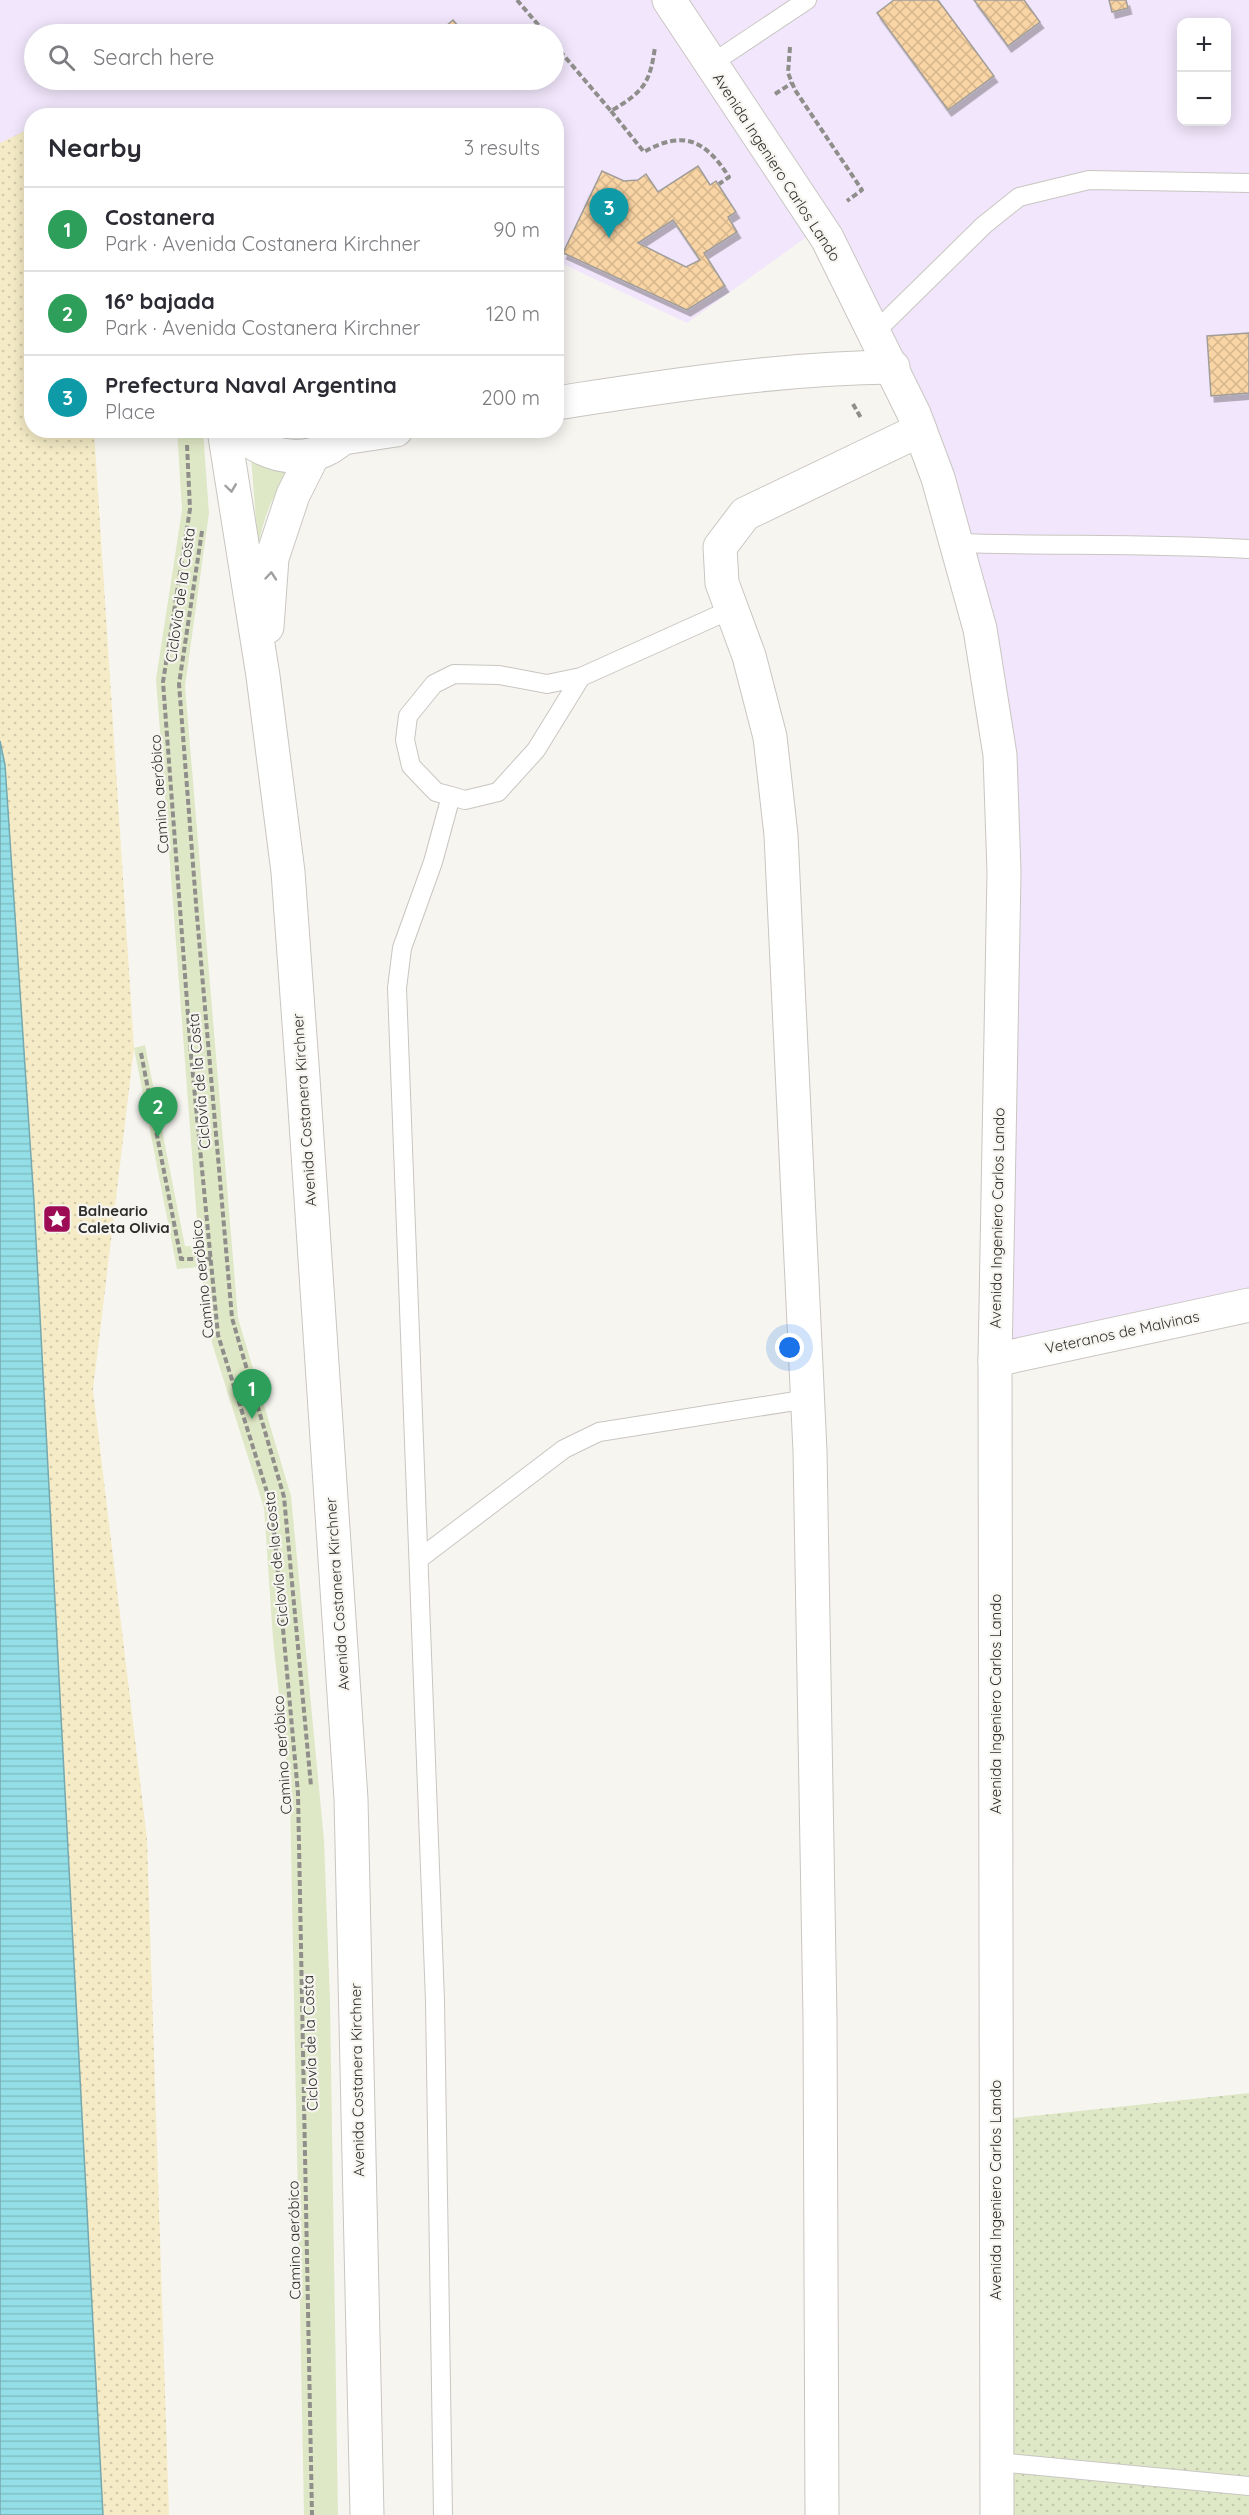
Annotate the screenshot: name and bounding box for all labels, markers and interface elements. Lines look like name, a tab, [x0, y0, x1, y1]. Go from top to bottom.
map controls	[1177, 18, 1231, 126]
button: +	[1177, 18, 1231, 72]
search box	[24, 24, 564, 90]
icon: search	[45, 41, 78, 74]
text: Search here	[93, 43, 214, 71]
street label: Avenida Ingeniero Carlos Lando	[709, 69, 845, 265]
button: −	[1177, 72, 1231, 126]
text: Nearby	[48, 131, 142, 164]
text: 3 results	[464, 135, 540, 160]
pin: 3	[590, 188, 628, 238]
text: Costanera	[105, 203, 215, 231]
text: 1	[64, 217, 71, 242]
text: 90 m	[493, 217, 540, 242]
text: Park · Avenida Costanera Kirchner	[105, 231, 421, 256]
text: 16º bajada	[105, 287, 215, 315]
text: 2	[62, 301, 73, 326]
text: 120 m	[486, 301, 540, 326]
text: Park · Avenida Costanera Kirchner	[105, 315, 421, 340]
text: Prefectura Naval Argentina	[105, 371, 397, 399]
text: 3	[62, 385, 73, 410]
text: 200 m	[481, 385, 540, 410]
text: Place	[105, 399, 155, 424]
one-way arrow	[225, 484, 237, 493]
street label: Ciclovía de la Costa	[161, 526, 199, 664]
one-way arrow	[264, 572, 277, 581]
street label: Camino aeróbico	[145, 734, 173, 854]
street label: Avenida Costanera Kirchner	[288, 1012, 320, 1207]
street label: Ciclovía de la Costa	[184, 1013, 214, 1149]
pin: 2	[138, 1088, 178, 1137]
street label: Avenida Ingeniero Carlos Lando	[986, 1107, 1008, 1329]
place label: Balneario Caleta Olivia	[78, 1201, 170, 1237]
place icon: Balneario Caleta Olivia	[41, 1203, 73, 1235]
street label: Camino aeróbico	[186, 1219, 218, 1339]
street label: Veteranos de Malvinas	[1043, 1306, 1201, 1358]
your location	[775, 1333, 804, 1362]
pin: 1	[232, 1370, 272, 1419]
street label: Ciclovía de la Costa	[259, 1490, 293, 1628]
street label: Avenida Costanera Kirchner	[321, 1496, 353, 1691]
street label: Avenida Ingeniero Carlos Lando	[986, 1594, 1005, 1814]
street label: Camino aeróbico	[268, 1695, 296, 1815]
street label: Ciclovía de la Costa	[298, 1975, 322, 2111]
street label: Avenida Costanera Kirchner	[346, 1983, 368, 2177]
street label: Avenida Ingeniero Carlos Lando	[986, 2080, 1005, 2300]
street label: Camino aeróbico	[283, 2180, 305, 2300]

